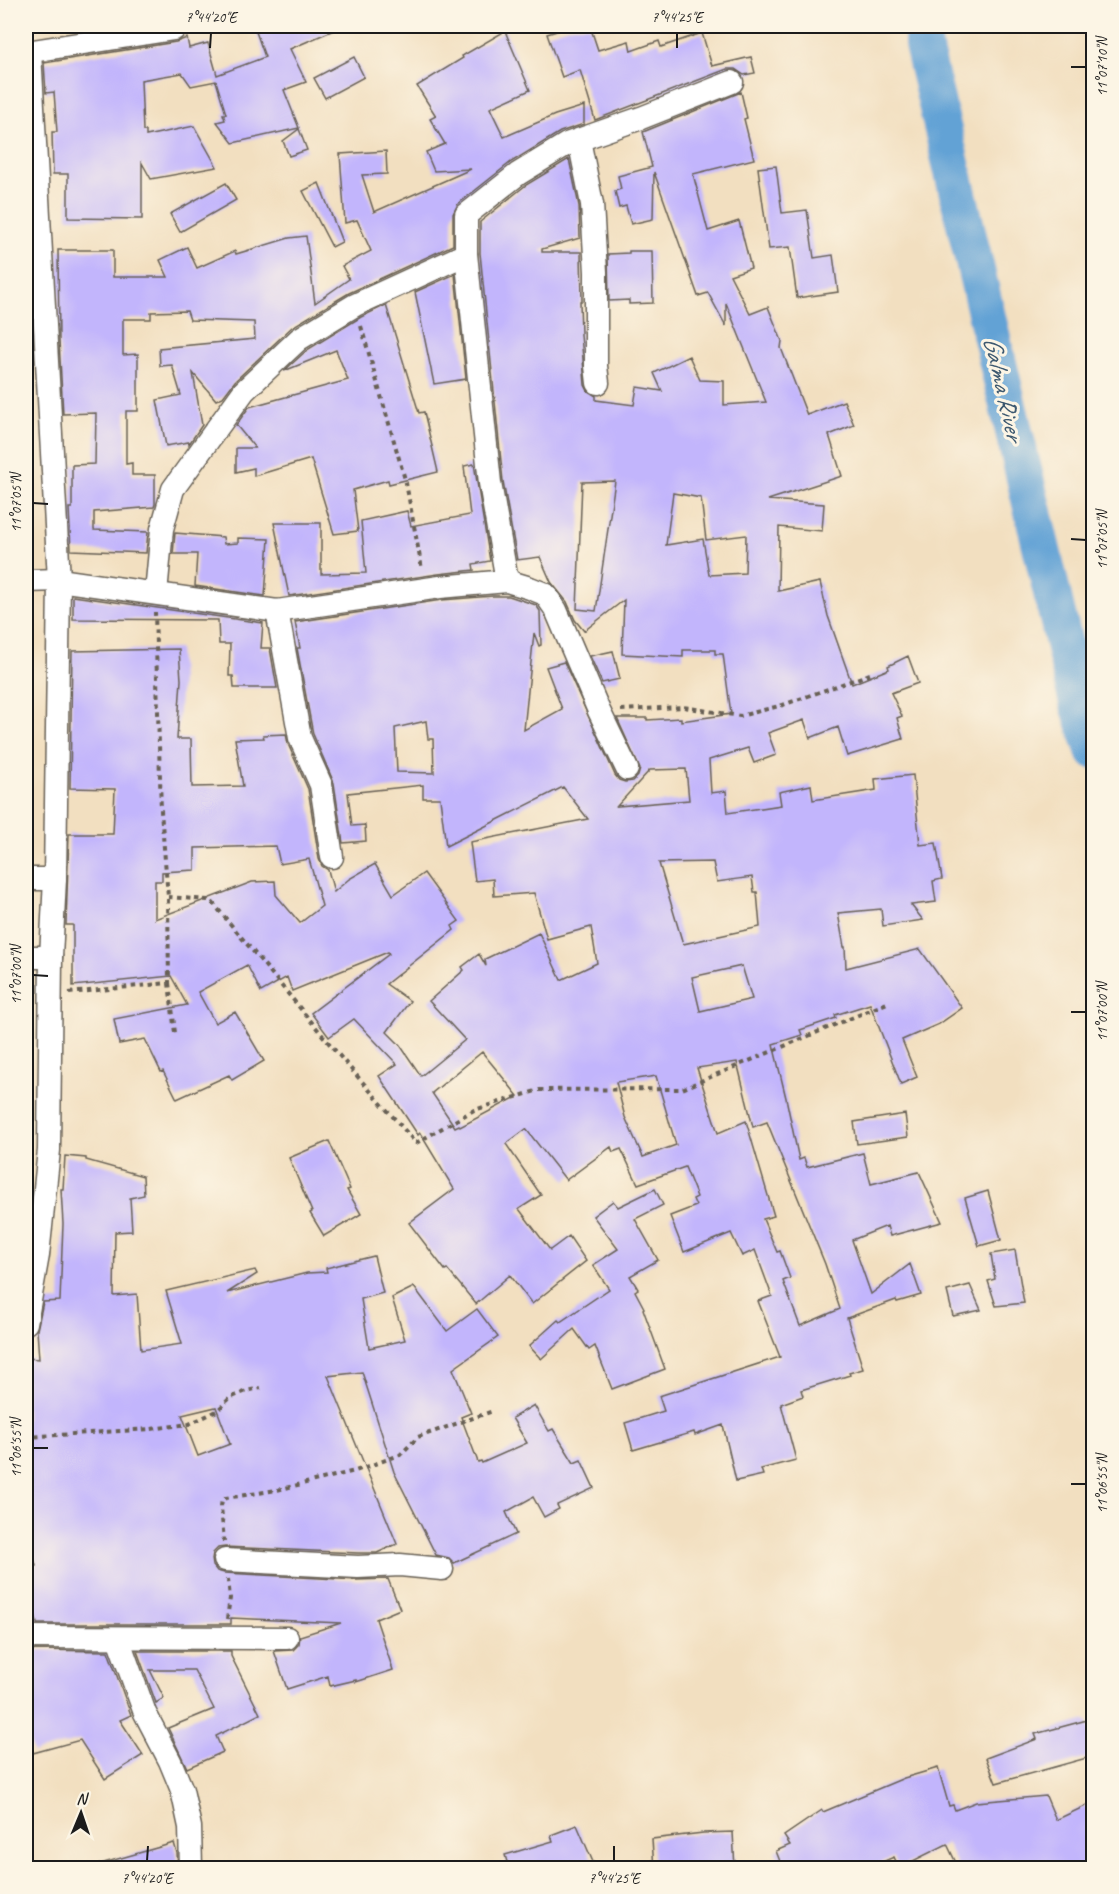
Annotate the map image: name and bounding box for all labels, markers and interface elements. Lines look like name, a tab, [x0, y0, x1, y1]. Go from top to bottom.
text: 7°44'20"E	[185, 8, 239, 27]
text: 7°44'25"E	[651, 8, 705, 27]
text: 11°07'10"N	[1093, 34, 1112, 97]
water label: Galma River	[976, 333, 1032, 448]
text: 11°07'05"N	[7, 470, 26, 533]
text: 11°07'05"N	[1093, 507, 1112, 570]
text: 11°07'00"N	[7, 942, 26, 1005]
text: 11°07'00"N	[1093, 979, 1112, 1042]
text: 11°06'55"N	[7, 1415, 26, 1478]
text: 11°06'55"N	[1093, 1451, 1112, 1514]
north arrow	[51, 1783, 111, 1843]
text: N	[76, 1789, 90, 1809]
text: 7°44'20"E	[121, 1869, 175, 1888]
text: 7°44'25"E	[588, 1869, 642, 1888]

